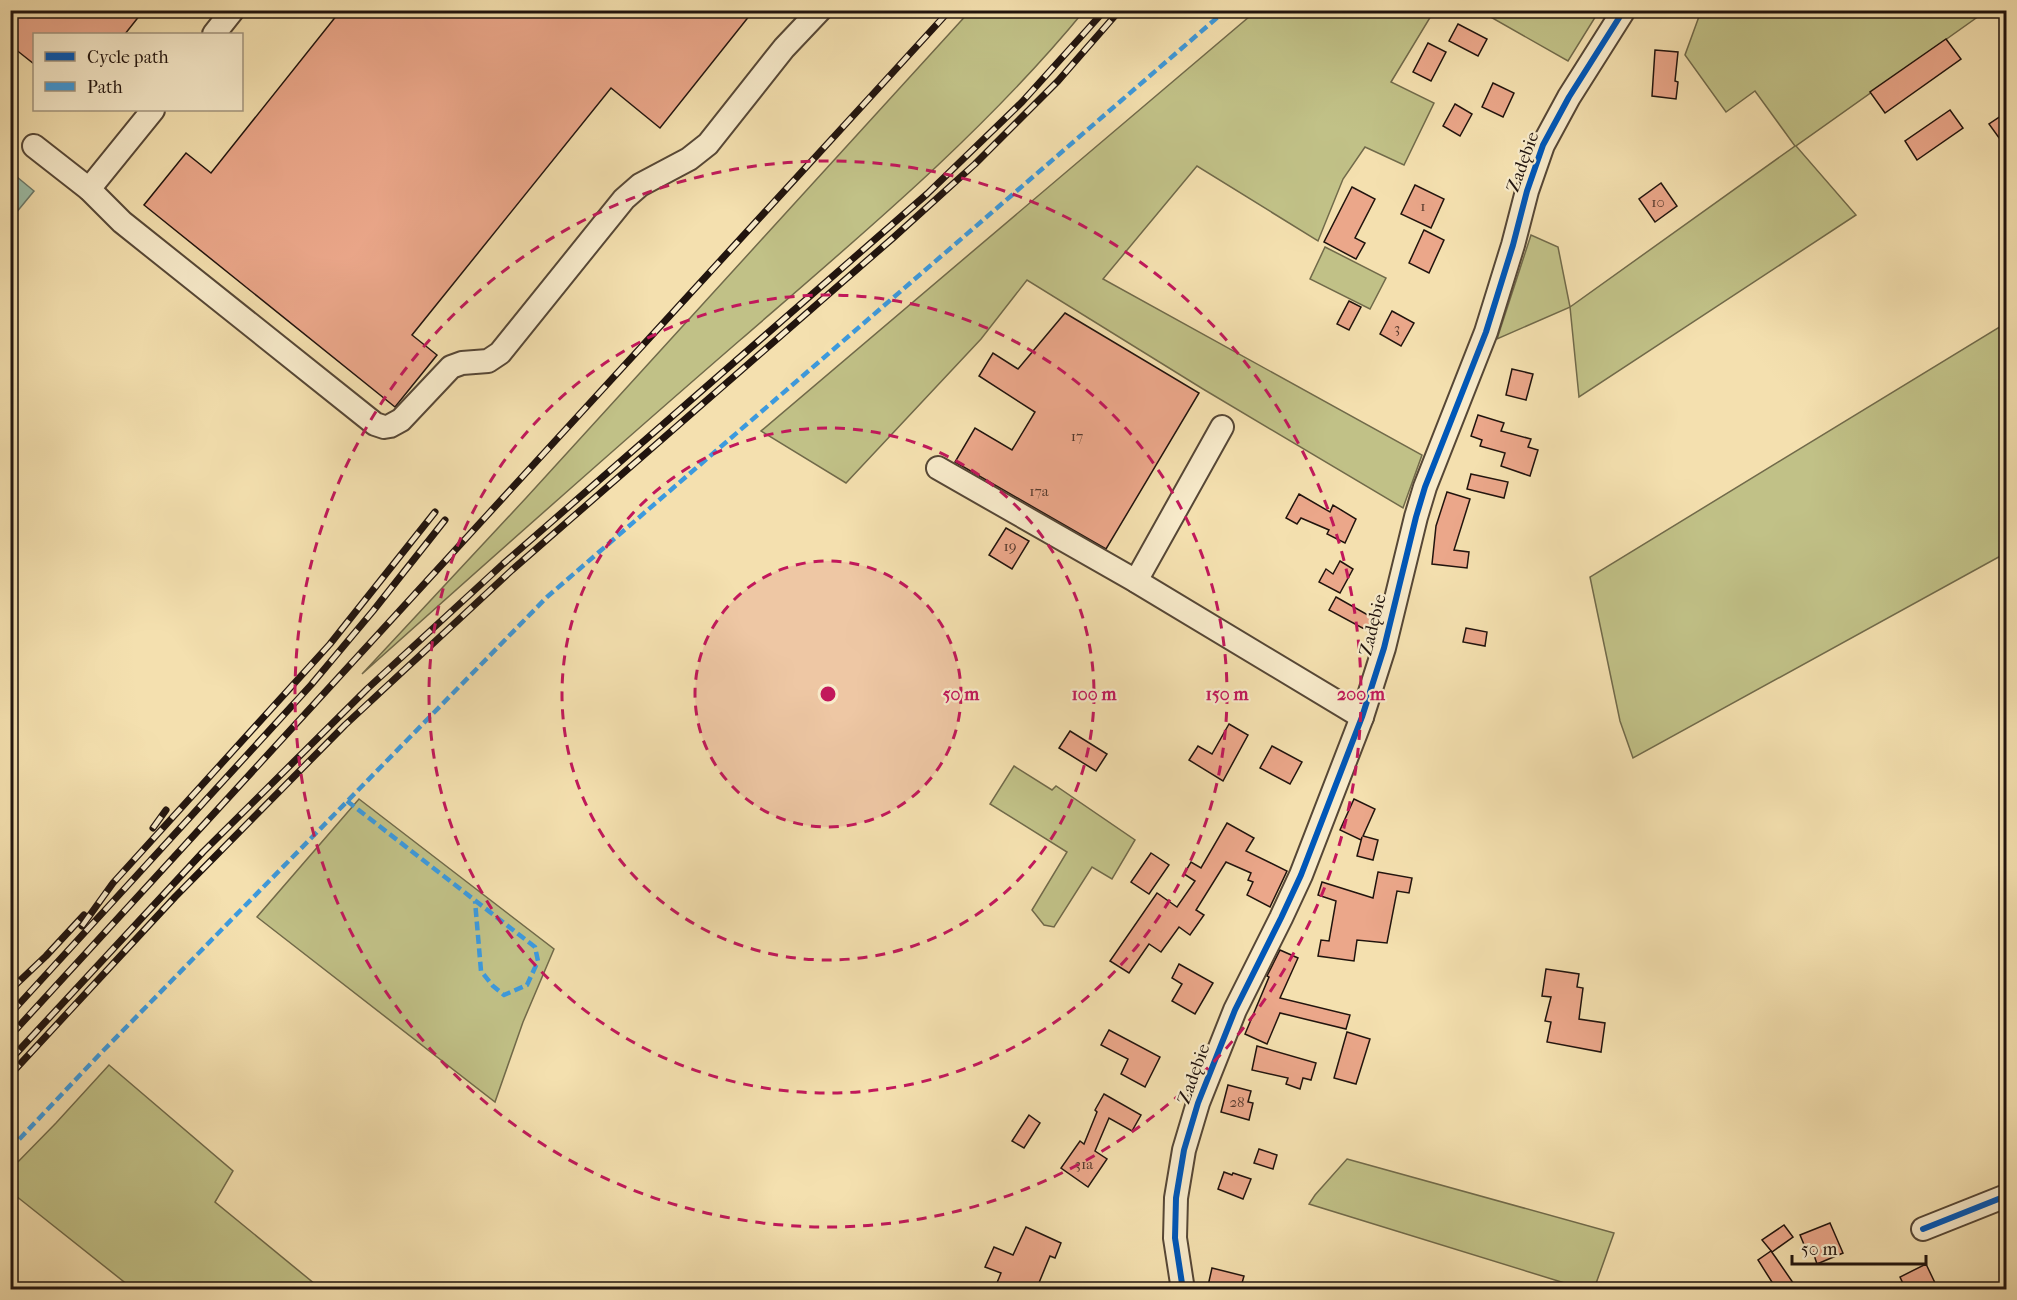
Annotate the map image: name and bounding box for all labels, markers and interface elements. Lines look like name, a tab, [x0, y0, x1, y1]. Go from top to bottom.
legend	[33, 33, 243, 111]
text: Cycle path	[87, 47, 168, 68]
text: Path	[87, 77, 123, 98]
street label: Zadębie	[1502, 129, 1544, 195]
house number: 10	[1651, 193, 1665, 211]
house number: 1	[1420, 197, 1426, 215]
house number: 3	[1394, 319, 1400, 337]
house number: 17	[1071, 427, 1083, 445]
house number: 17a	[1029, 482, 1050, 500]
house number: 19	[1003, 537, 1017, 555]
street label: Zadębie	[1355, 592, 1391, 658]
centre of rings	[818, 684, 838, 704]
text: 50 m	[943, 684, 980, 705]
text: 100 m	[1071, 684, 1118, 705]
text: 150 m	[1206, 684, 1249, 705]
text: 200 m	[1337, 684, 1386, 705]
street label: Zadębie	[1173, 1041, 1215, 1107]
house number: 28	[1229, 1093, 1245, 1111]
house number: 31a	[1075, 1155, 1094, 1173]
scale bar	[1792, 1228, 1926, 1266]
text: 50 m	[1801, 1239, 1838, 1260]

